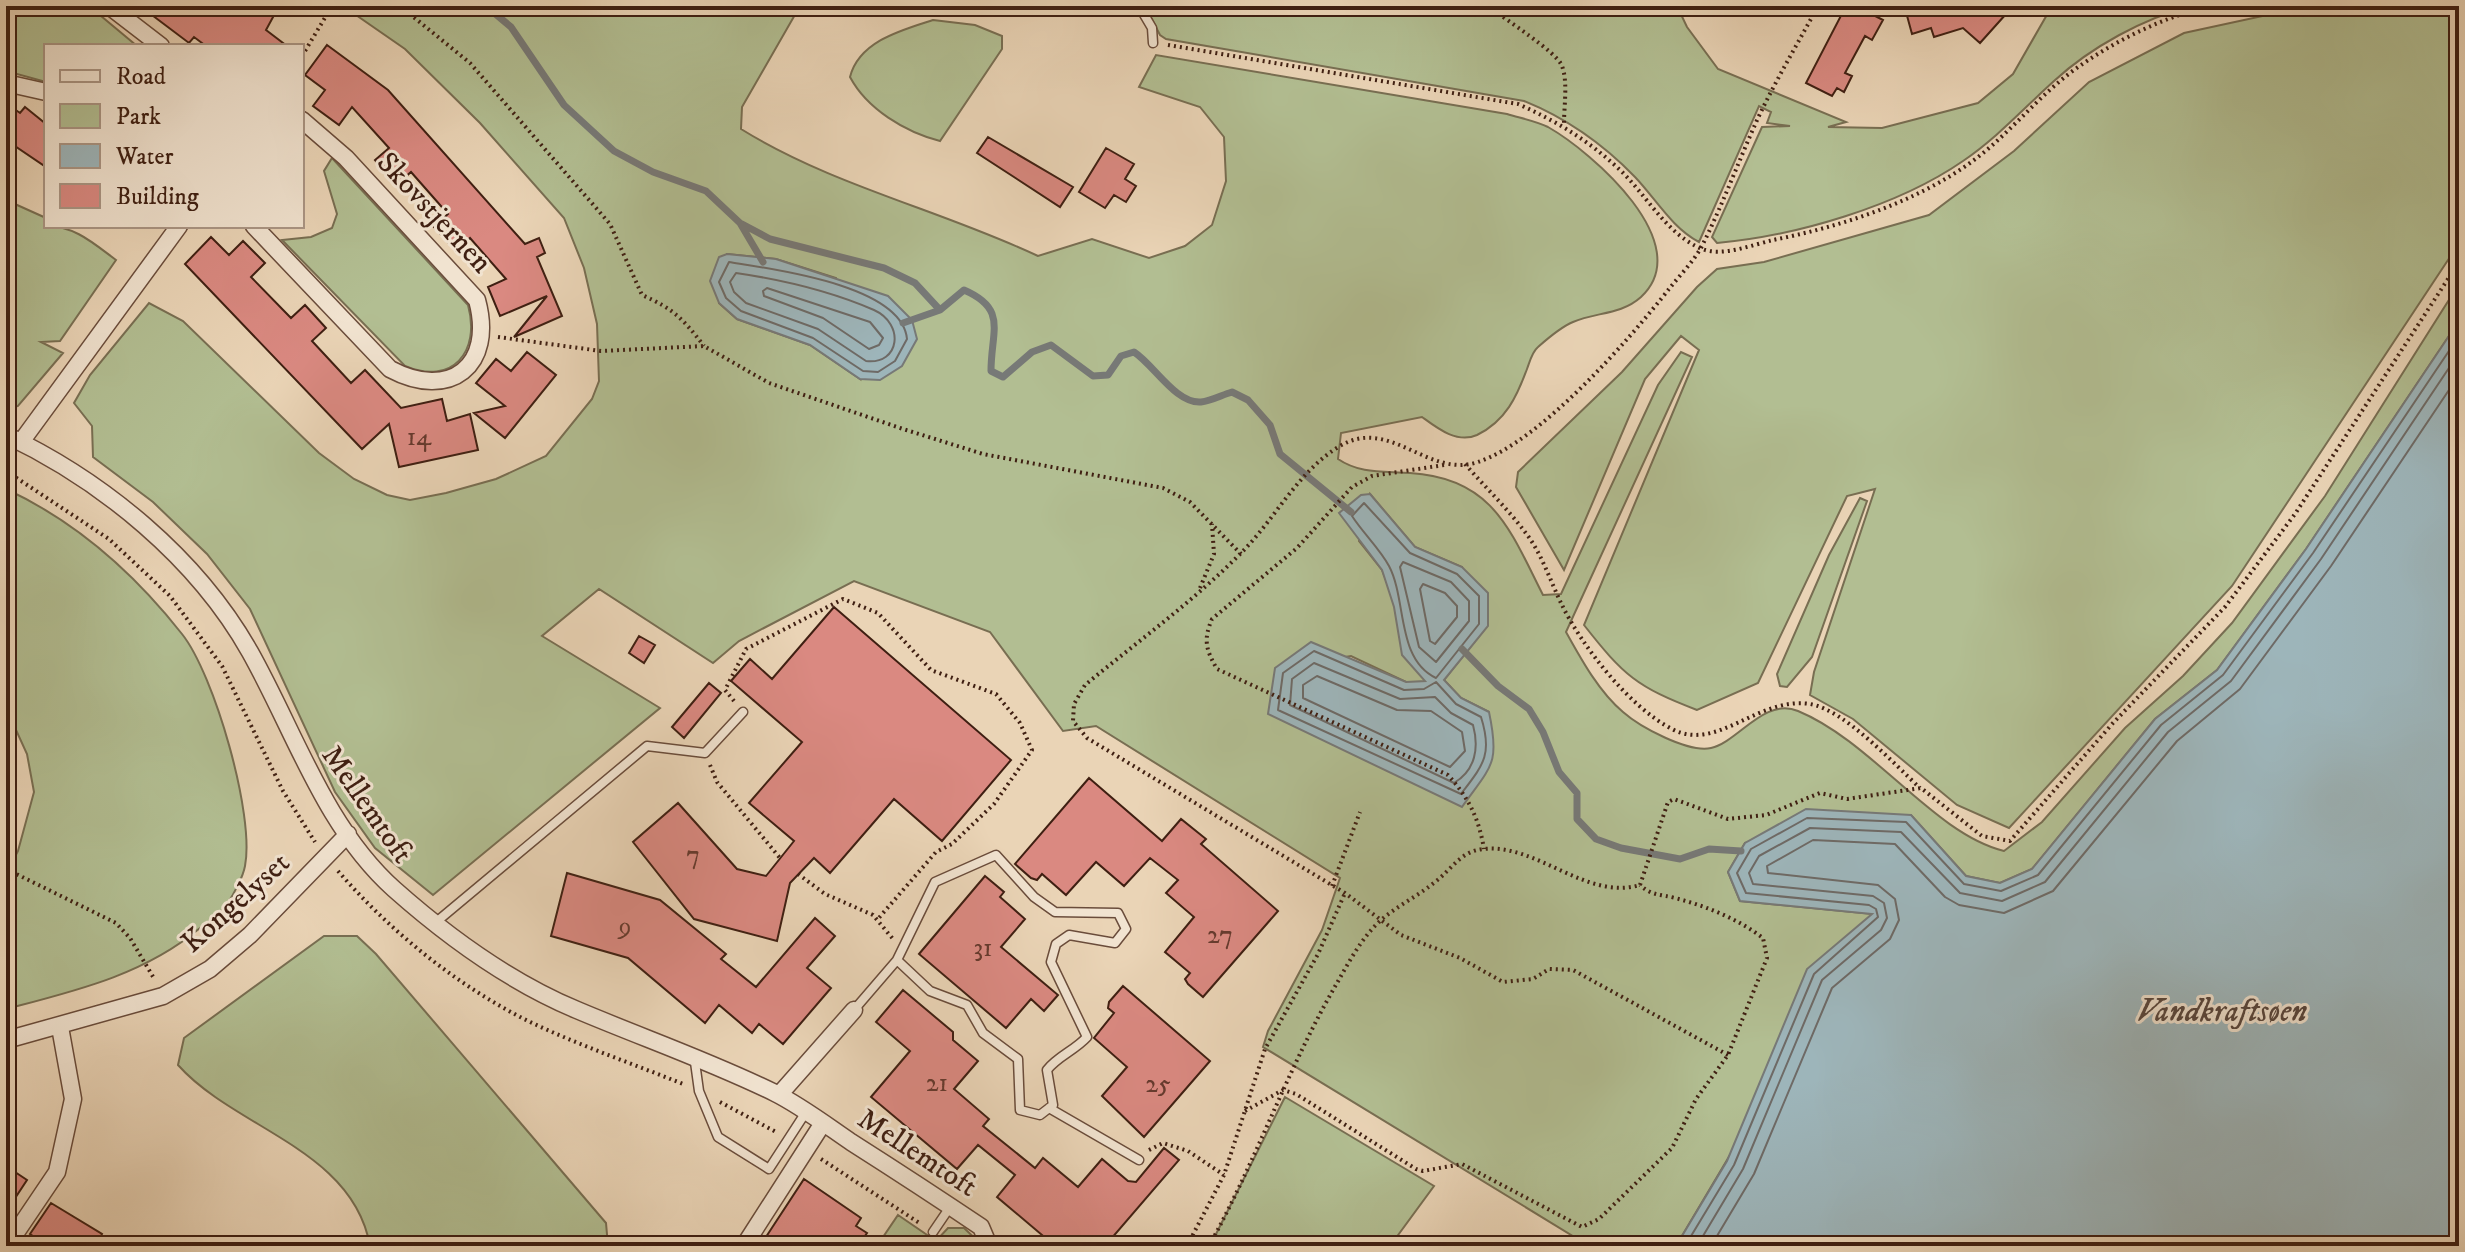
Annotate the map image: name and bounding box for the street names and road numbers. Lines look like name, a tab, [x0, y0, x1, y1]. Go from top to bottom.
street label: Skovstjernen	[368, 145, 500, 282]
street label: Mellemtoft	[313, 739, 421, 871]
street label: Kongelyset	[174, 845, 298, 961]
street label: Mellemtoft	[850, 1101, 984, 1206]

